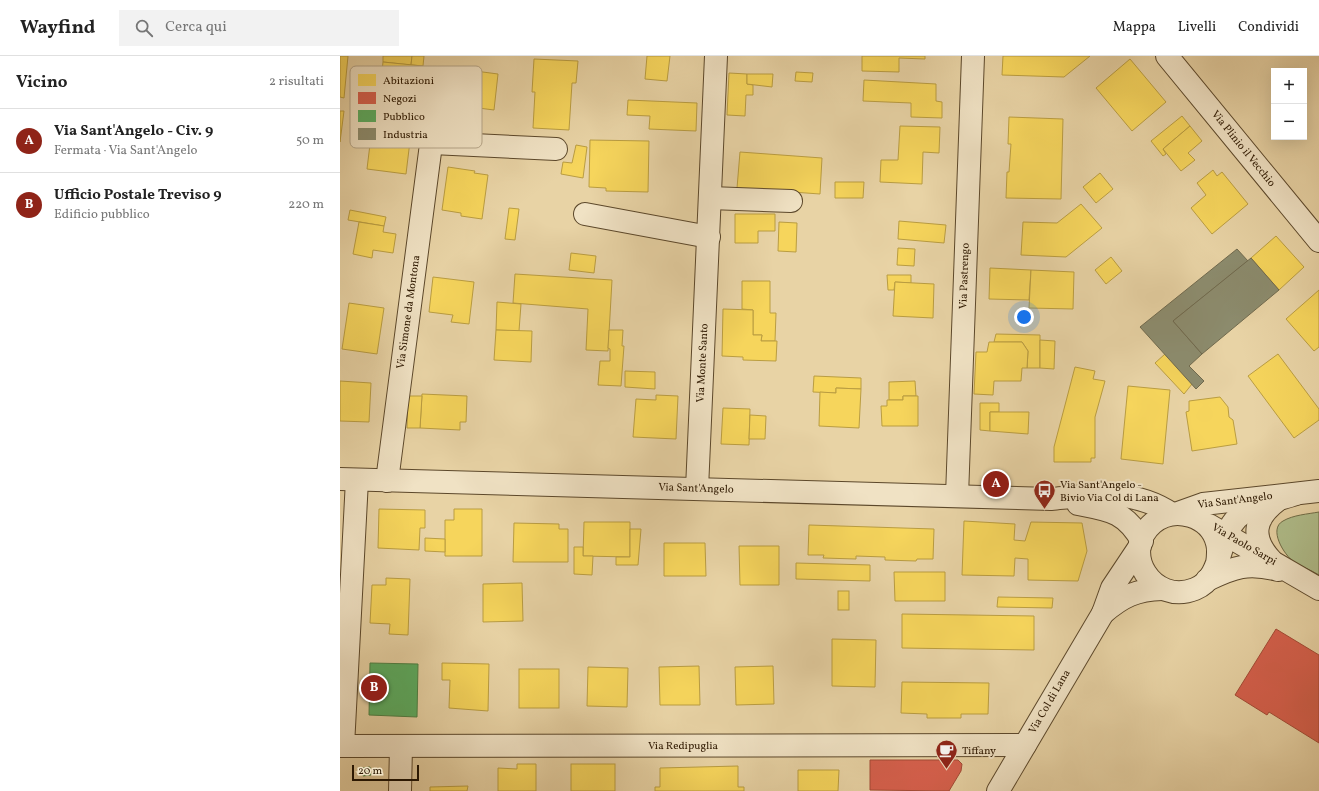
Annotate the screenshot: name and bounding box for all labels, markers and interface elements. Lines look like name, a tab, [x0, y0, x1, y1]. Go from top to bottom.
search box	[119, 10, 399, 46]
text: Wayfind	[20, 15, 95, 41]
icon: search	[133, 17, 155, 39]
text: Cerca qui	[165, 17, 227, 38]
text: Mappa	[1113, 18, 1156, 37]
text: Livelli	[1178, 18, 1216, 37]
text: Condividi	[1238, 18, 1299, 37]
legend	[350, 66, 482, 148]
map controls	[1271, 68, 1307, 140]
button: +	[1271, 68, 1307, 104]
text: Vicino	[16, 71, 67, 94]
text: 2 risultati	[269, 73, 324, 91]
text: Abitazioni	[383, 74, 434, 89]
text: Negozi	[383, 92, 417, 107]
button: −	[1271, 104, 1307, 140]
street label: Via Plinio il Vecchio	[1207, 108, 1279, 191]
text: Pubblico	[383, 110, 425, 125]
text: Via Sant'Angelo - Civ. 9	[54, 121, 213, 142]
text: Industria	[383, 128, 428, 143]
text: A	[24, 132, 34, 150]
text: 50 m	[296, 132, 324, 150]
text: Fermata · Via Sant'Angelo	[54, 142, 197, 160]
text: Ufficio Postale Treviso 9	[54, 185, 222, 206]
text: B	[25, 196, 33, 214]
text: 220 m	[288, 196, 324, 214]
text: Edificio pubblico	[54, 206, 150, 224]
street label: Via Pastrengo	[956, 242, 974, 309]
street label: Via Simone da Montona	[394, 254, 424, 370]
your location	[1014, 307, 1034, 327]
street label: Via Monte Santo	[693, 323, 713, 403]
pin: A	[983, 469, 1009, 499]
bus stop icon: Via Sant'Angelo - Bivio Via Col di Lana	[1032, 478, 1058, 511]
place label: Via Sant'Angelo - Bivio Via Col di Lana	[1060, 478, 1159, 506]
street label: Via Sant'Angelo	[658, 480, 734, 498]
street label: Via Sant'Angelo	[1197, 489, 1273, 513]
street label: Via Paolo Sarpi	[1209, 520, 1279, 570]
street label: Via Col di Lana	[1026, 667, 1075, 737]
pin: B	[361, 673, 387, 703]
cafe icon: Tiffany	[934, 738, 960, 771]
street label: Via Redipuglia	[648, 739, 719, 754]
place label: Tiffany	[962, 744, 996, 759]
scale bar	[352, 763, 419, 782]
text: 20 m	[358, 764, 382, 779]

